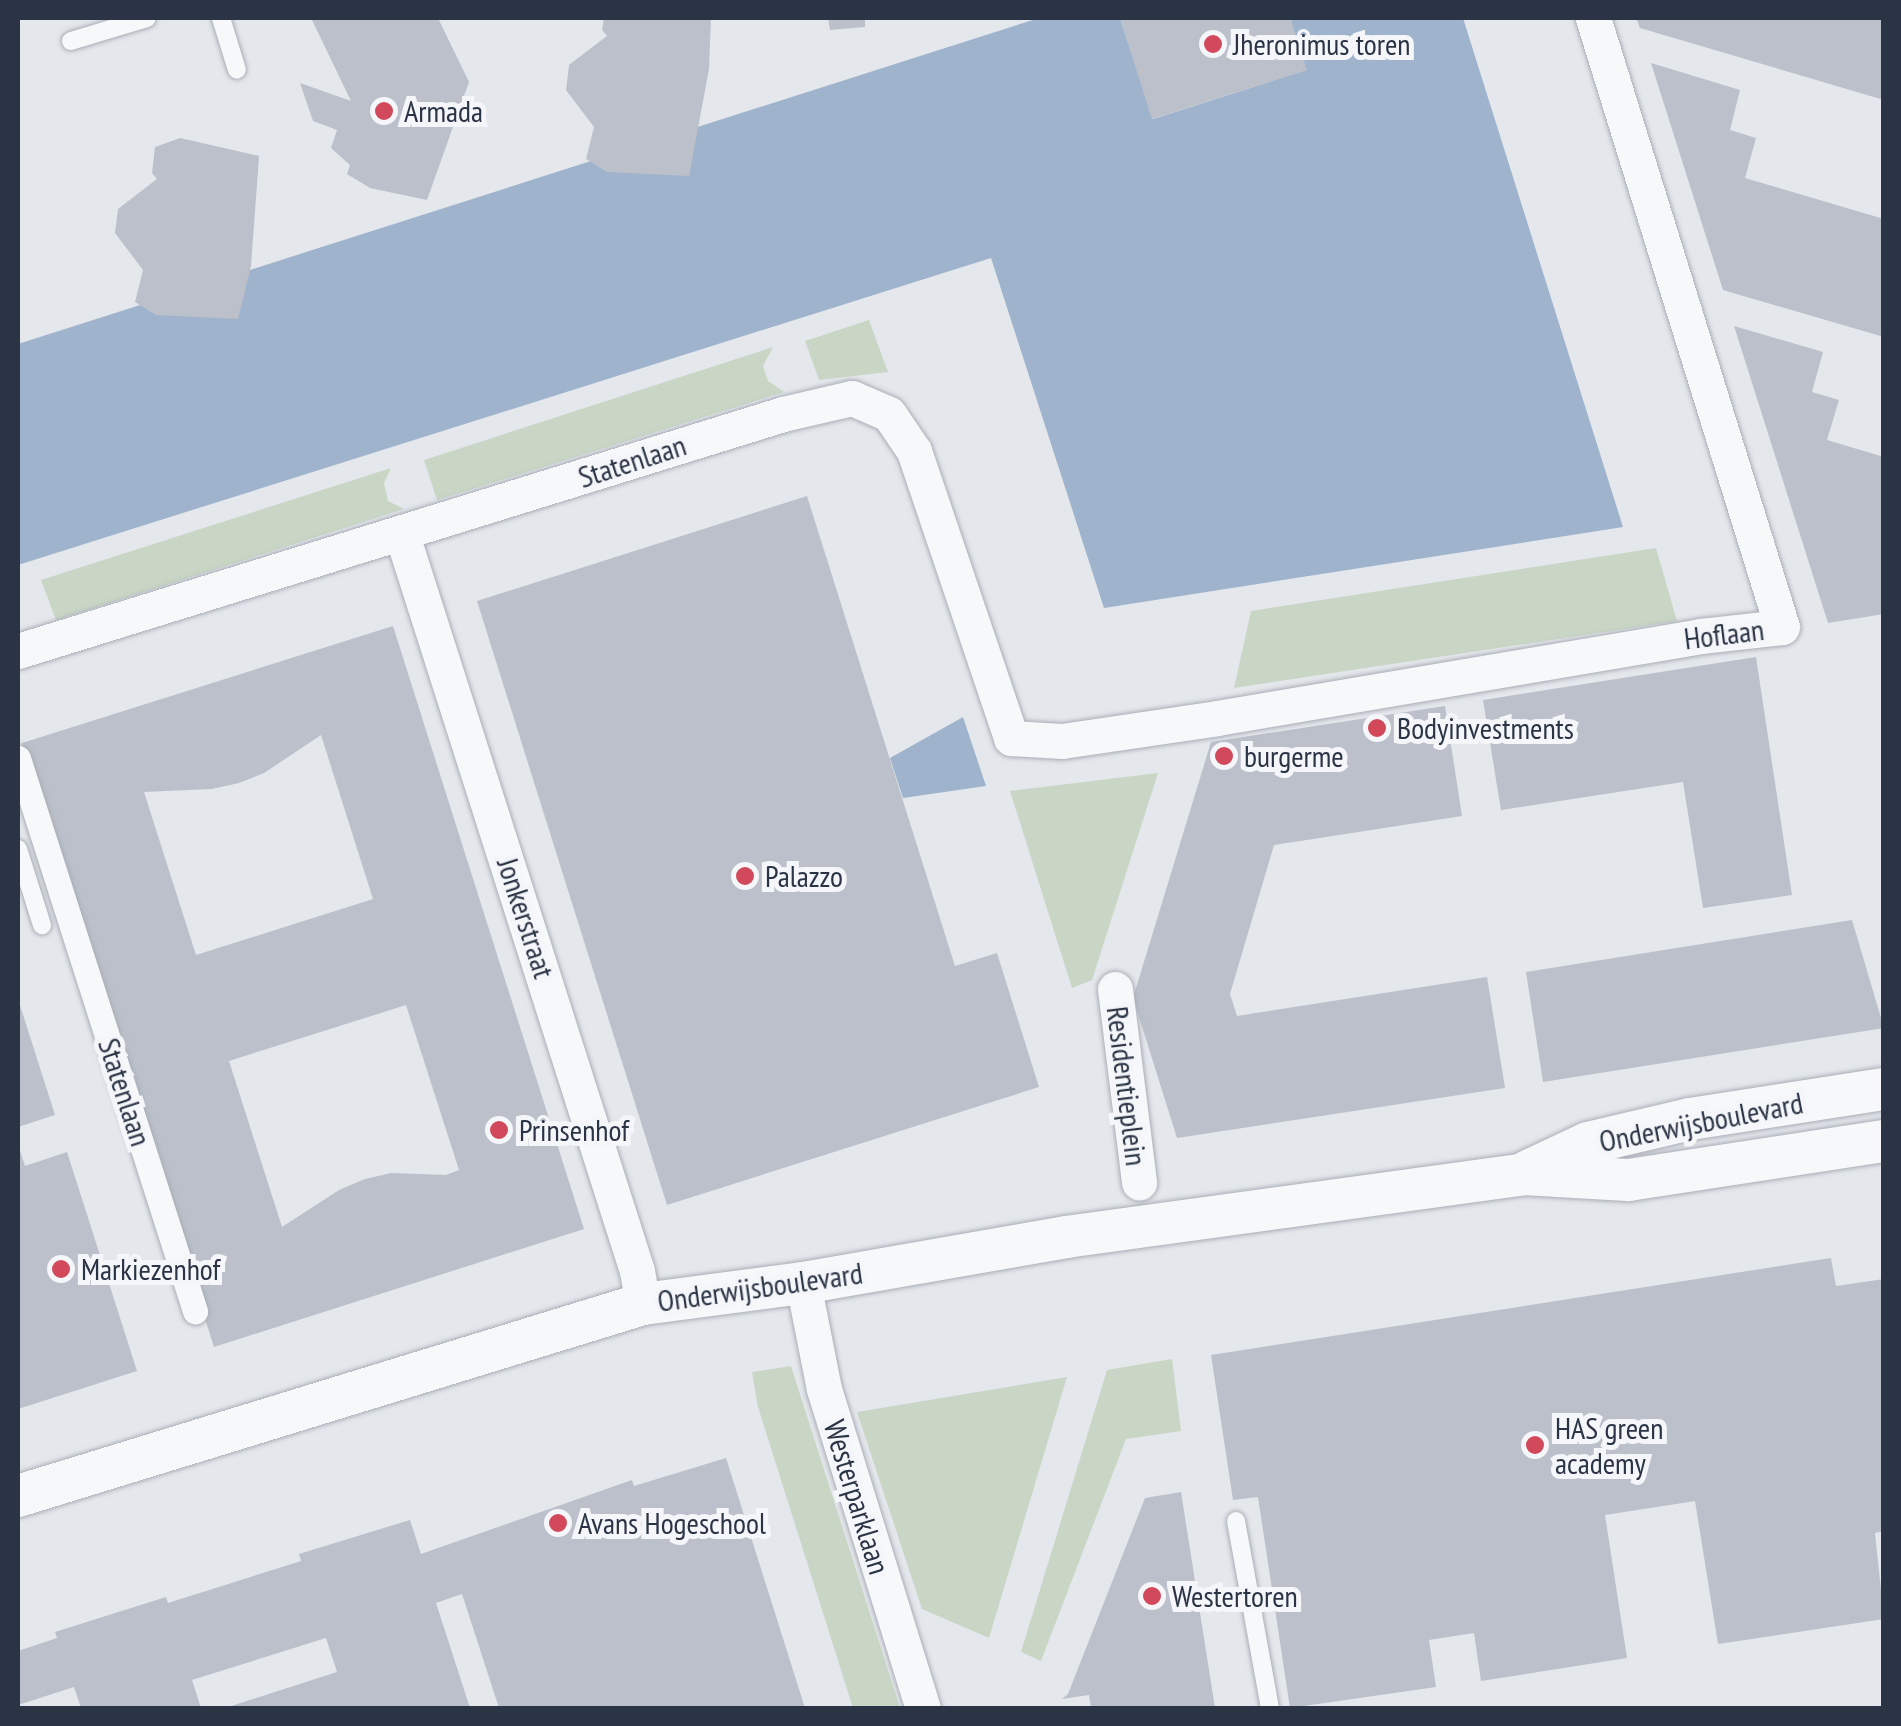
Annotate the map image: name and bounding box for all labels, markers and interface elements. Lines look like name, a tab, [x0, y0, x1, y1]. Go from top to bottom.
place label: Jheronimus toren	[1233, 26, 1410, 62]
marker: Jheronimus toren	[1202, 33, 1224, 55]
place label: Armada	[404, 93, 483, 129]
marker: Armada	[373, 100, 395, 122]
street label: Statenlaan	[574, 427, 690, 495]
street label: Hoflaan	[1682, 611, 1766, 657]
place label: Bodyinvestments	[1397, 710, 1574, 746]
marker: Bodyinvestments	[1366, 717, 1388, 739]
place label: burgerme	[1244, 738, 1344, 774]
marker: burgerme	[1213, 745, 1235, 767]
street label: Jonkerstraat	[490, 853, 562, 983]
place label: Palazzo	[765, 858, 843, 894]
marker: Palazzo	[734, 865, 756, 887]
street label: Residentieplein	[1099, 1004, 1155, 1168]
street label: Statenlaan	[91, 1034, 159, 1150]
street label: Onderwijsboulevard	[1596, 1085, 1806, 1159]
place label: Prinsenhof	[519, 1112, 629, 1148]
marker: Prinsenhof	[488, 1119, 510, 1141]
place label: Markiezenhof	[81, 1251, 220, 1287]
street label: Onderwijsboulevard	[655, 1255, 865, 1319]
marker: Markiezenhof	[50, 1258, 72, 1280]
place label: HAS green academy	[1555, 1410, 1663, 1480]
street label: Westerparklaan	[816, 1416, 898, 1578]
marker: HAS green academy	[1524, 1434, 1546, 1456]
place label: Avans Hogeschool	[578, 1505, 766, 1541]
marker: Avans Hogeschool	[547, 1512, 569, 1534]
place label: Westertoren	[1172, 1578, 1298, 1614]
marker: Westertoren	[1141, 1585, 1163, 1607]

